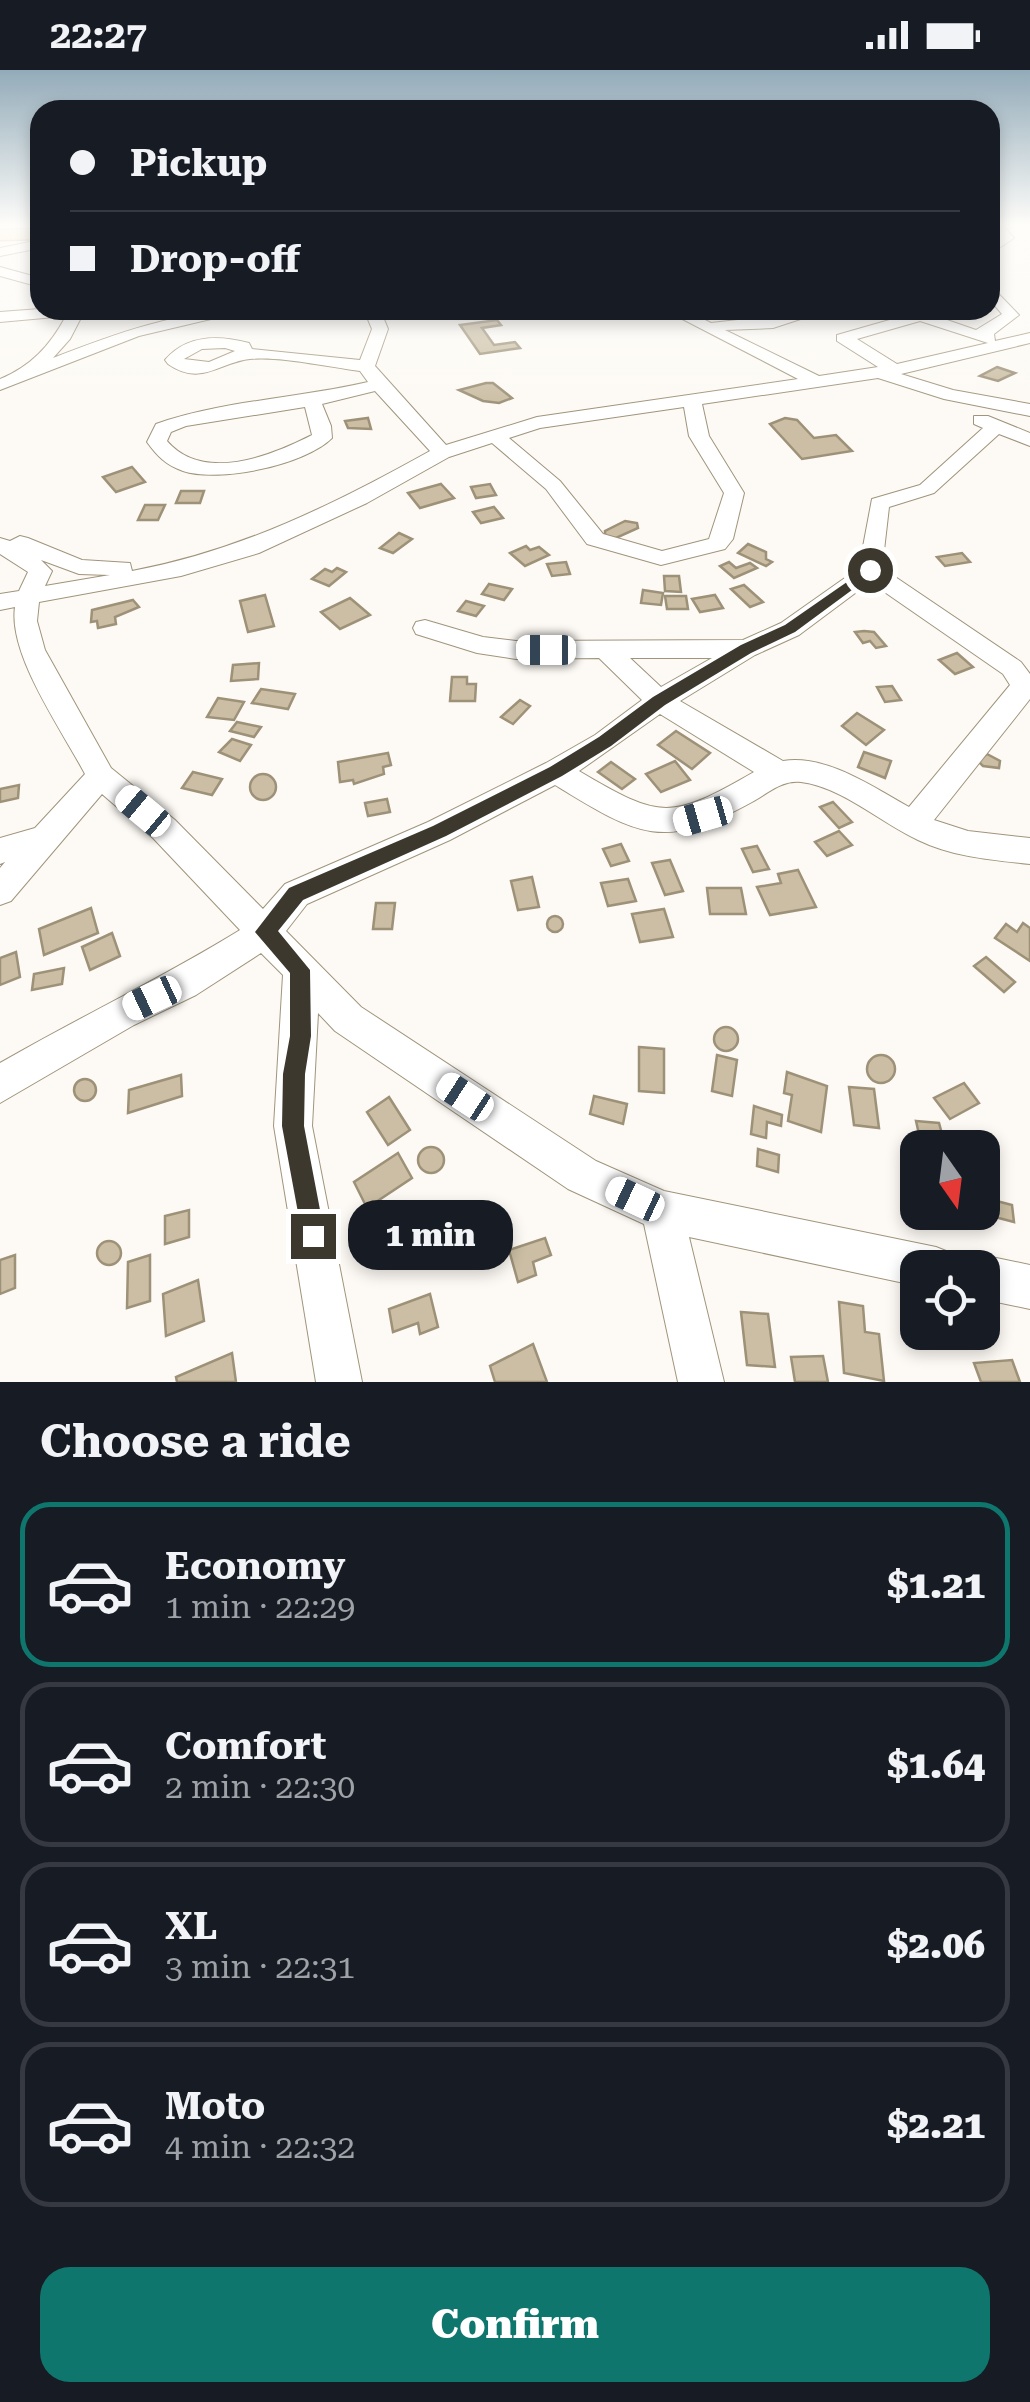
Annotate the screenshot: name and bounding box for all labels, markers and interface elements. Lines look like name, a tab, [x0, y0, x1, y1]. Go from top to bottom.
text: 22:27	[50, 13, 147, 57]
text: Pickup	[130, 141, 267, 185]
text: Drop-off	[130, 237, 300, 281]
route start	[848, 548, 893, 593]
car	[516, 635, 576, 665]
car	[110, 780, 176, 842]
car	[670, 793, 736, 839]
car	[118, 972, 186, 1024]
car	[432, 1068, 498, 1126]
north arrow	[900, 1130, 1000, 1230]
map controls	[900, 1130, 1000, 1350]
car	[601, 1173, 669, 1225]
callout: 1 min	[348, 1201, 513, 1271]
route end	[291, 1214, 336, 1259]
text: 1 min	[386, 1216, 475, 1254]
button: locate	[900, 1250, 1000, 1350]
text: Choose a ride	[40, 1415, 351, 1468]
icon: car	[45, 1540, 135, 1630]
text: Economy	[165, 1544, 345, 1588]
text: $1.21	[887, 1563, 985, 1607]
text: 1 min · 22:29	[165, 1588, 355, 1626]
icon: car	[45, 1720, 135, 1810]
text: Comfort	[165, 1724, 326, 1768]
text: $1.64	[887, 1743, 985, 1787]
text: 2 min · 22:30	[165, 1768, 355, 1806]
icon: car	[45, 1900, 135, 1990]
text: XL	[165, 1904, 217, 1948]
text: $2.06	[887, 1923, 985, 1967]
text: 3 min · 22:31	[165, 1948, 355, 1986]
icon: car	[45, 2080, 135, 2170]
text: Moto	[165, 2084, 265, 2128]
text: $2.21	[887, 2103, 985, 2147]
text: 4 min · 22:32	[165, 2128, 355, 2166]
button: Confirm	[40, 2267, 990, 2382]

